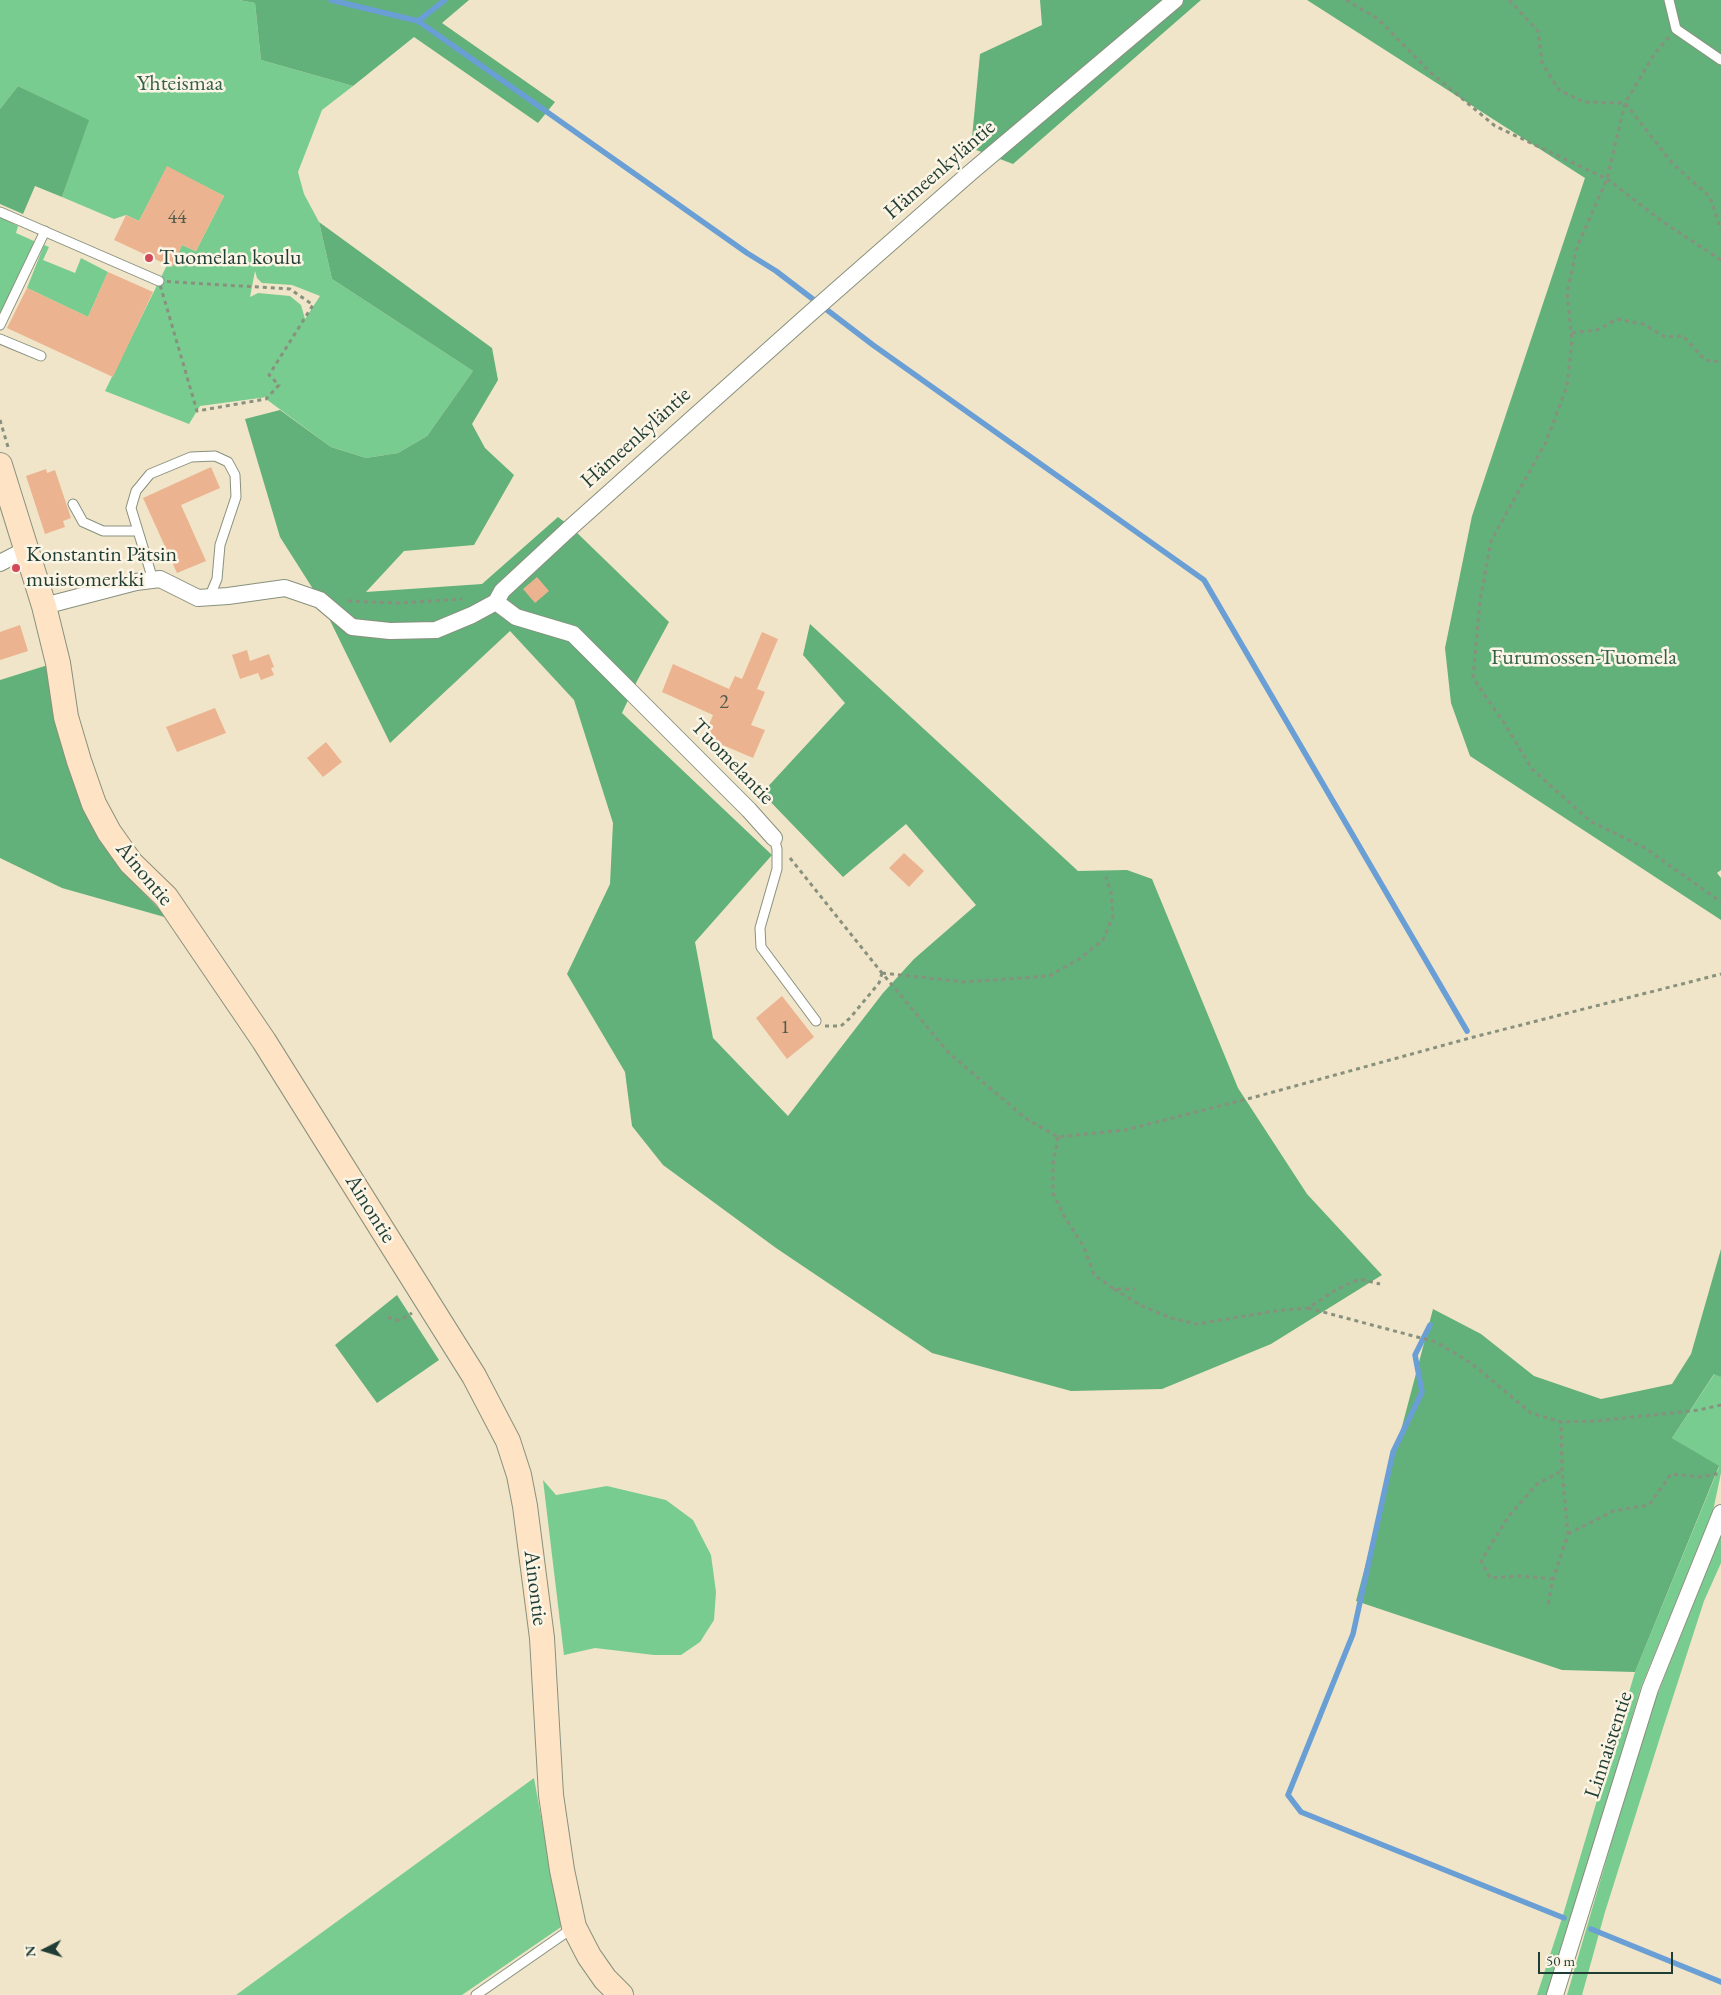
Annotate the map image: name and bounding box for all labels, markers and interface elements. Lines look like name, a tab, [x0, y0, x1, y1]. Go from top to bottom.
park label: Yhteismaa	[137, 71, 223, 97]
street label: Hämeenkyläntie	[879, 115, 1001, 225]
house number: 44	[167, 206, 187, 230]
place label: Tuomelan koulu	[159, 245, 302, 271]
marker: Tuomelan koulu	[143, 252, 155, 264]
street label: Hämeenkyläntie	[576, 382, 696, 494]
place label: Konstantin Pätsin muistomerkki	[26, 542, 177, 594]
marker: Konstantin Pätsin muistomerkki	[10, 562, 22, 574]
park label: Furumossen-Tuomela	[1491, 645, 1677, 671]
house number: 2	[719, 691, 729, 715]
street label: Tuomelantie	[684, 713, 780, 811]
street label: Ainontie	[110, 837, 178, 911]
house number: 1	[780, 1016, 790, 1040]
street label: Ainontie	[339, 1170, 401, 1248]
street label: Ainontie	[517, 1549, 553, 1627]
street label: Linnaistentie	[1579, 1688, 1639, 1802]
north arrow	[20, 1925, 70, 1975]
scale bar	[1541, 1942, 1676, 1974]
text: N	[21, 1945, 40, 1958]
text: 50 m	[1546, 1951, 1575, 1970]

